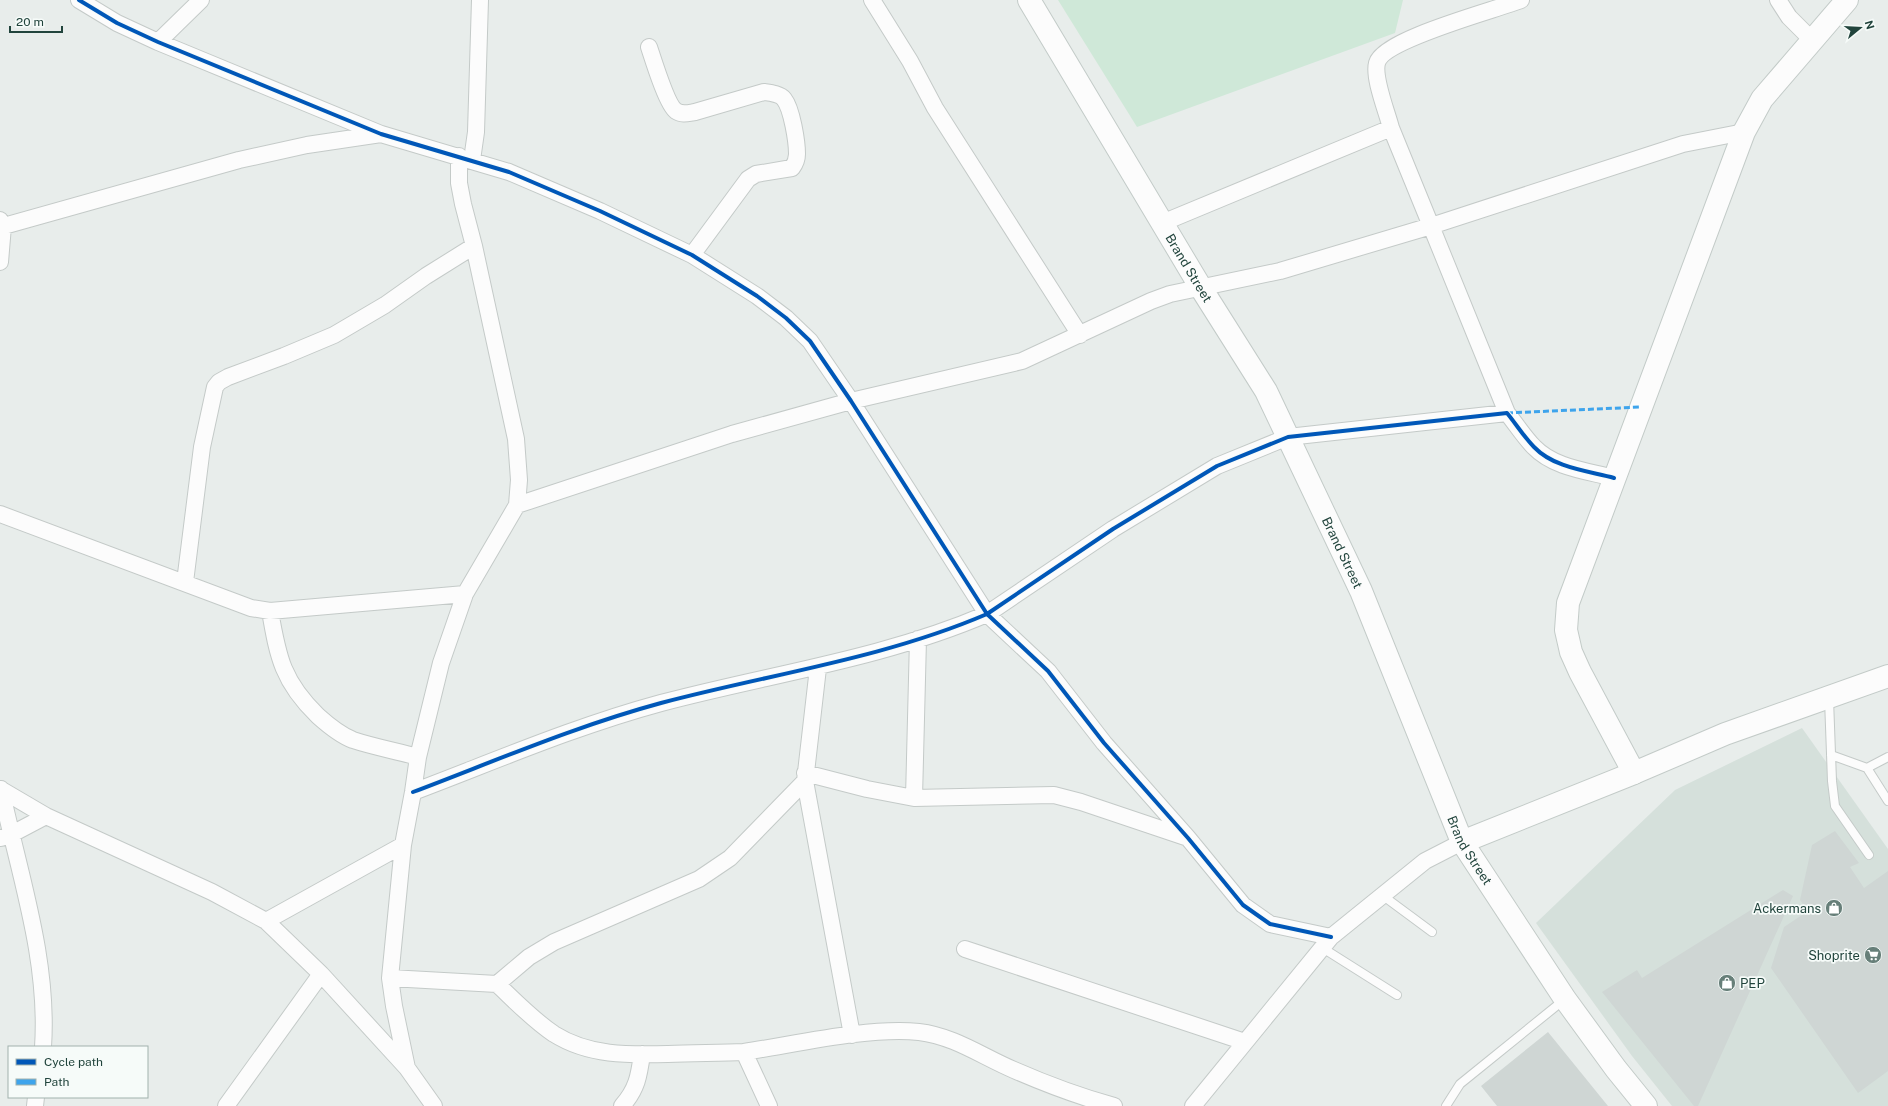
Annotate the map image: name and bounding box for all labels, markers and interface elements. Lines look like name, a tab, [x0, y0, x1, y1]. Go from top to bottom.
scale bar	[10, 8, 62, 34]
north arrow	[1840, 8, 1880, 48]
text: 20 m	[16, 15, 44, 29]
text: N	[1862, 19, 1877, 31]
street label: Brand Street	[1162, 231, 1215, 305]
street label: Brand Street	[1319, 515, 1366, 591]
street label: Brand Street	[1444, 814, 1495, 888]
shop icon: Ackermans	[1824, 898, 1844, 918]
place label: Ackermans	[1753, 901, 1821, 916]
supermarket icon: Shoprite	[1863, 945, 1883, 965]
place label: Shoprite	[1808, 948, 1860, 963]
shop icon: PEP	[1717, 973, 1737, 993]
place label: PEP	[1740, 976, 1765, 991]
legend	[8, 1046, 148, 1098]
text: Cycle path	[44, 1055, 103, 1069]
text: Path	[44, 1075, 70, 1089]

